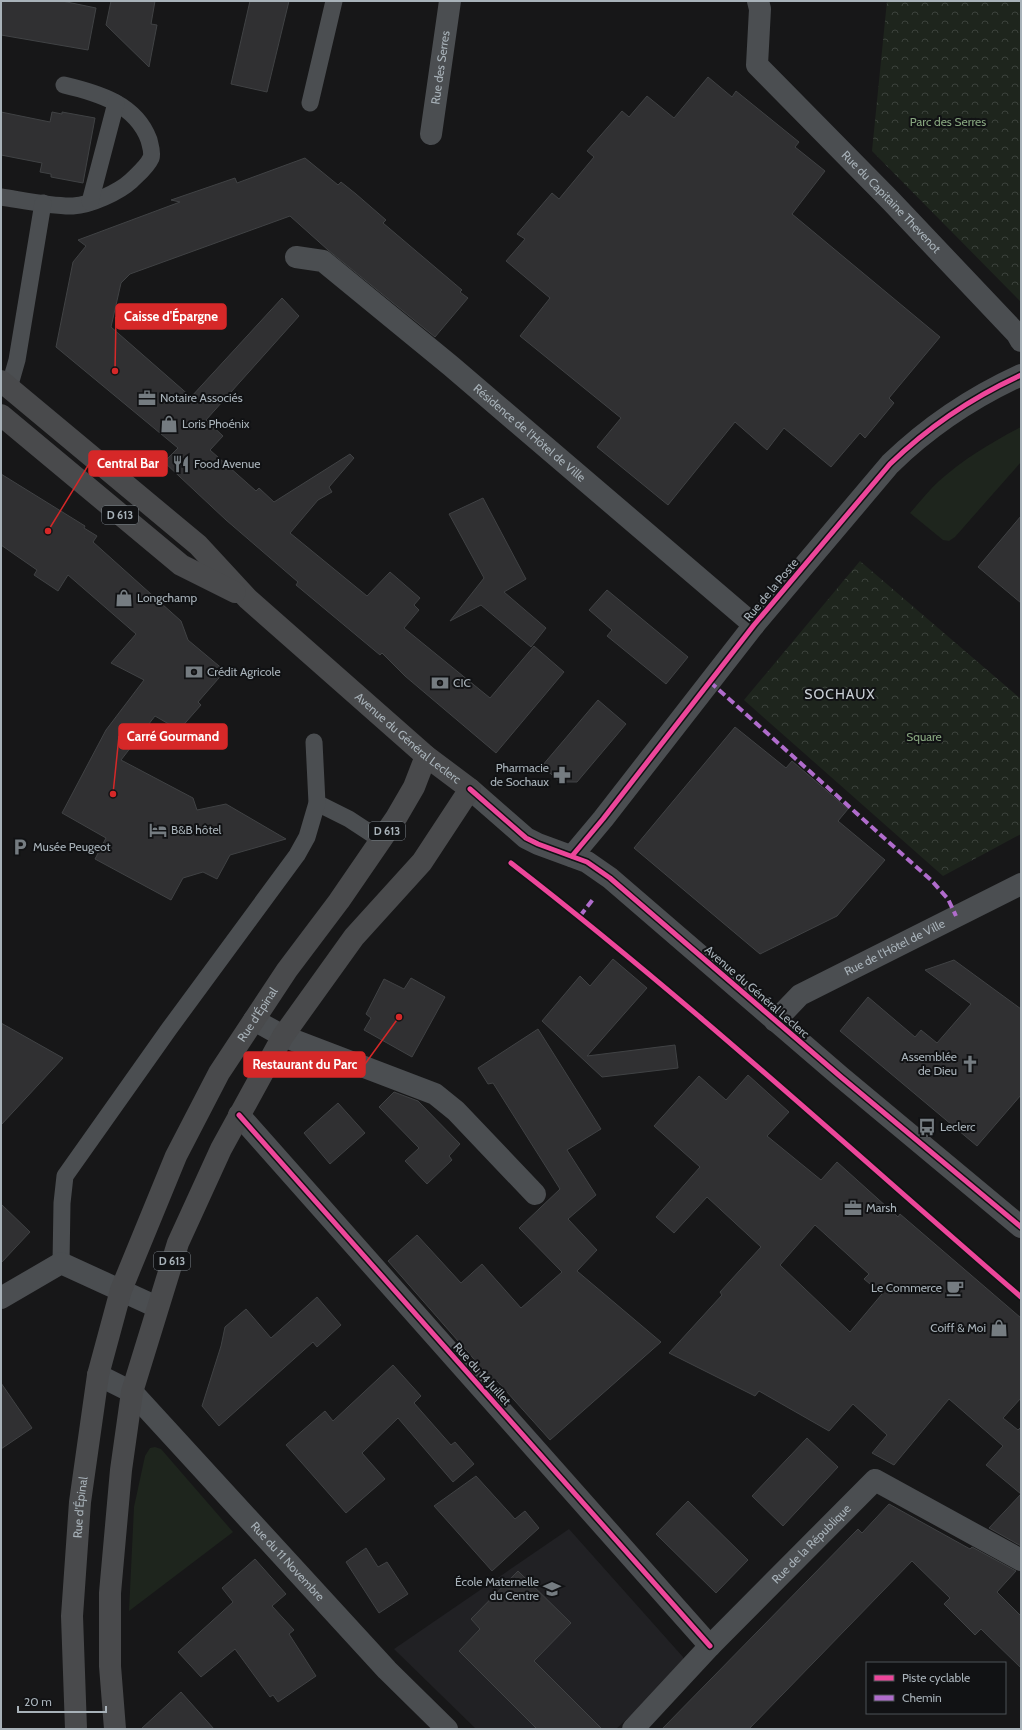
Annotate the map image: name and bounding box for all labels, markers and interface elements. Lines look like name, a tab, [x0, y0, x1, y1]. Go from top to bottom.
street label: Rue des Serres	[427, 30, 453, 106]
park label: Parc des Serres	[910, 114, 986, 129]
street label: Rue du Capitaine Thevenot	[839, 147, 944, 256]
callout: Caisse d'Épargne	[116, 304, 226, 329]
text: Caisse d'Épargne	[124, 307, 218, 324]
street label: Résidence de l'Hôtel de Ville	[470, 380, 589, 485]
office icon: Notaire Associés	[137, 388, 157, 408]
place label: Notaire Associés	[160, 390, 243, 405]
shop icon: Loris Phoénix	[159, 414, 179, 434]
place label: Loris Phoénix	[182, 416, 250, 431]
callout: Central Bar	[89, 451, 167, 476]
restaurant icon: Food Avenue	[171, 454, 191, 474]
text: Central Bar	[97, 455, 160, 471]
place label: Food Avenue	[194, 456, 260, 471]
road number: D 613	[102, 506, 138, 524]
street label: Rue de la Poste	[740, 555, 801, 624]
shop icon: Longchamp	[114, 588, 134, 608]
place label: Longchamp	[137, 590, 197, 605]
bank icon: Crédit Agricole	[184, 662, 204, 682]
place label: Crédit Agricole	[207, 664, 281, 679]
bank icon: CIC	[430, 673, 450, 693]
place label: CIC	[453, 675, 471, 690]
district label: SOCHAUX	[804, 685, 876, 703]
street label: Avenue du Général Leclerc	[352, 689, 465, 787]
callout: Carré Gourmand	[119, 724, 227, 749]
text: Carré Gourmand	[127, 728, 219, 744]
park label: Square	[906, 729, 942, 744]
place label: Pharmacie de Sochaux	[490, 760, 549, 789]
pharmacy icon: Pharmacie de Sochaux	[552, 765, 572, 785]
hotel icon: B&B hôtel	[148, 820, 168, 840]
place label: B&B hôtel	[171, 822, 222, 837]
road number: D 613	[369, 822, 405, 840]
parking icon: Musée Peugeot	[10, 837, 30, 857]
place label: Musée Peugeot	[33, 839, 111, 854]
street label: Rue de l'Hôtel de Ville	[842, 915, 947, 979]
street label: Avenue du Général Leclerc	[702, 942, 813, 1042]
street label: Rue d'Épinal	[234, 984, 281, 1044]
place label: Assemblée de Dieu	[901, 1049, 957, 1078]
callout: Restaurant du Parc	[244, 1052, 365, 1077]
church icon: Assemblée de Dieu	[960, 1054, 980, 1074]
text: Restaurant du Parc	[252, 1056, 358, 1072]
bus stop icon: Leclerc	[917, 1117, 937, 1137]
place label: Leclerc	[940, 1119, 976, 1134]
office icon: Marsh	[843, 1198, 863, 1218]
place label: Marsh	[866, 1200, 897, 1215]
road number: D 613	[154, 1252, 190, 1270]
cafe icon: Le Commerce	[945, 1278, 965, 1298]
place label: Le Commerce	[871, 1280, 942, 1295]
shop icon: Coiff & Moi	[989, 1318, 1009, 1338]
place label: Coiff & Moi	[930, 1320, 986, 1335]
street label: Rue du 14 Juillet	[450, 1339, 514, 1408]
street label: Rue d'Épinal	[69, 1475, 91, 1539]
street label: Rue de la République	[768, 1501, 854, 1587]
street label: Rue du 11 Novembre	[248, 1518, 328, 1604]
place label: École Maternelle du Centre	[455, 1574, 539, 1603]
school or university icon: École Maternelle du Centre	[542, 1579, 562, 1599]
legend	[866, 1662, 1006, 1714]
text: Piste cyclable	[902, 1670, 970, 1685]
scale bar	[18, 1688, 106, 1714]
text: Chemin	[902, 1690, 942, 1705]
text: 20 m	[24, 1694, 52, 1709]

